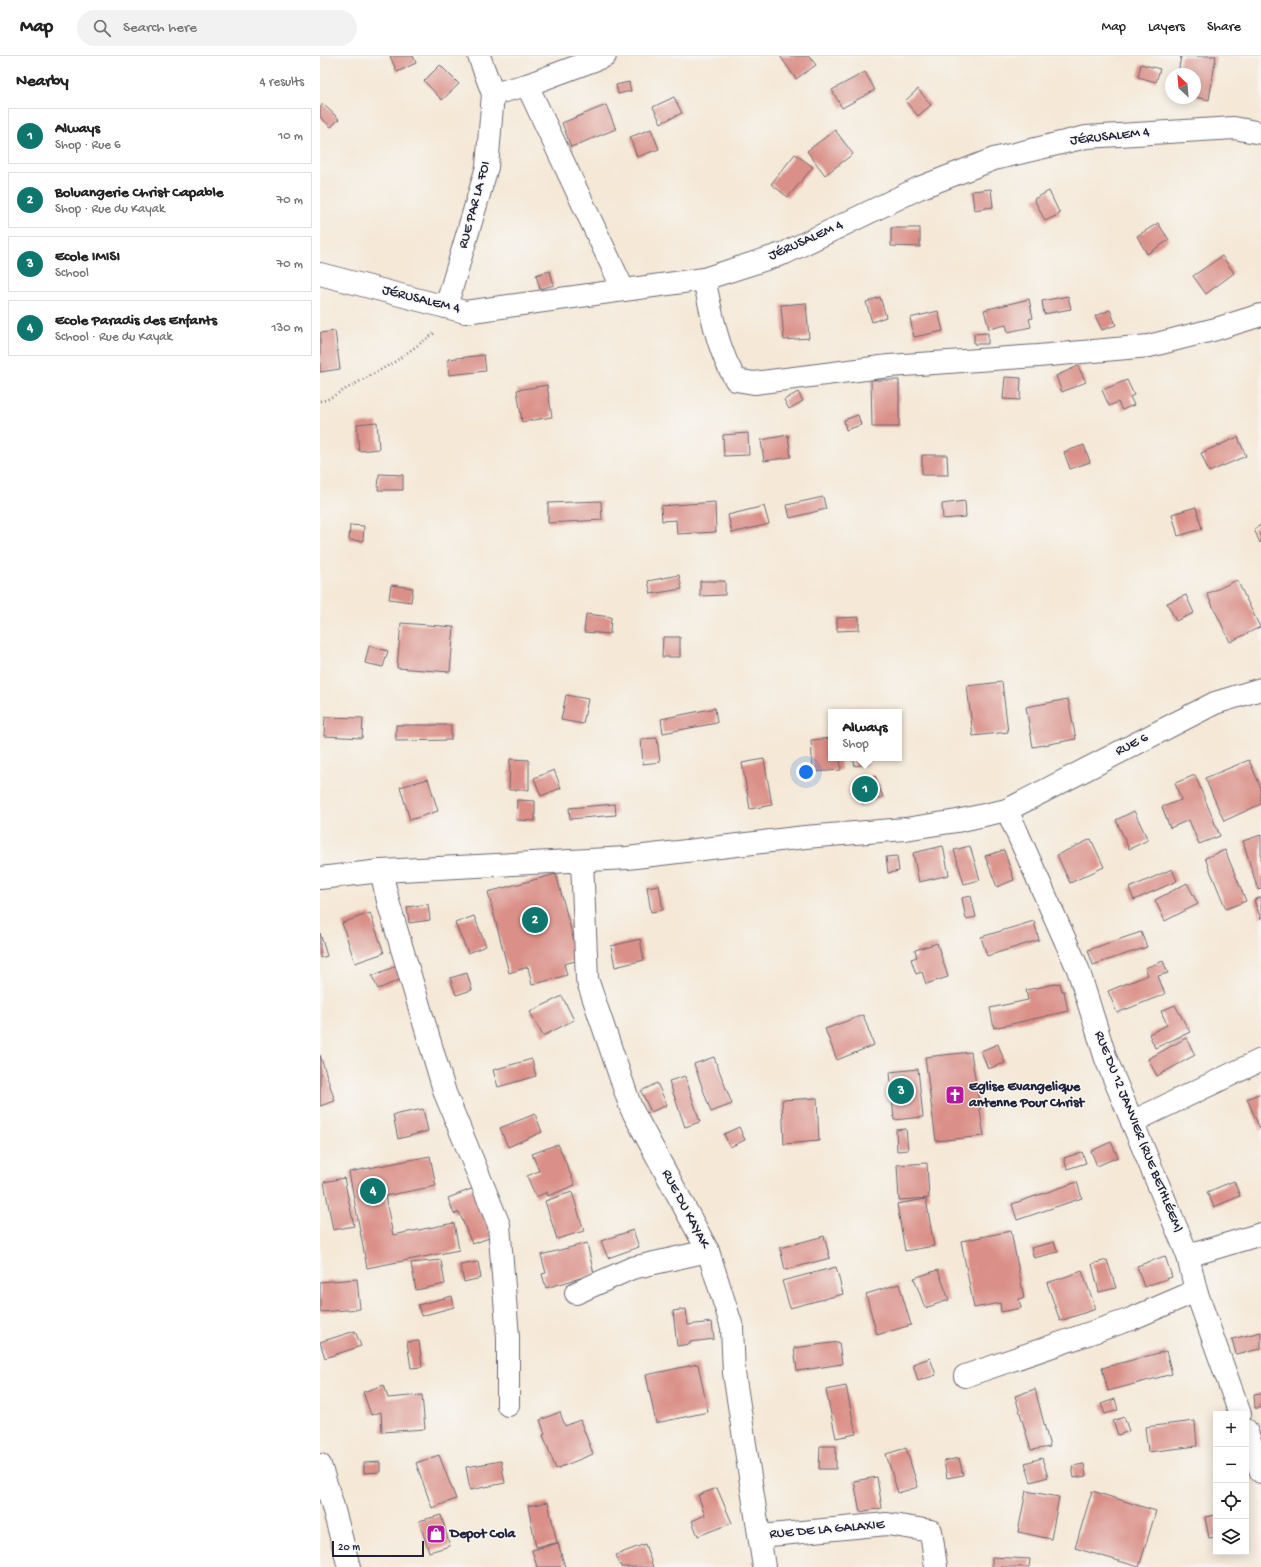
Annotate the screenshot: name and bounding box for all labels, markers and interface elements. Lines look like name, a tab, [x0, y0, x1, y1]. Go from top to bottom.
search box	[77, 10, 357, 46]
text: Map	[20, 16, 53, 39]
icon: search	[91, 17, 113, 39]
text: Search here	[123, 19, 197, 37]
text: Map	[1102, 19, 1126, 36]
text: Layers	[1148, 19, 1185, 36]
text: Share	[1207, 19, 1241, 36]
north arrow	[1165, 68, 1201, 104]
text: Nearby	[16, 72, 69, 92]
text: 4 results	[260, 75, 304, 90]
text: Always	[55, 120, 100, 138]
street label: JÉRUSALEM 4	[1069, 124, 1151, 150]
text: 1	[27, 129, 33, 144]
text: 10 m	[278, 129, 303, 144]
text: Shop · Rue 6	[55, 138, 121, 153]
street label: RUE PAR LA FOI	[455, 159, 495, 251]
text: Boluangerie Christ Capable	[55, 184, 223, 202]
text: 2	[27, 193, 33, 208]
text: 70 m	[277, 193, 303, 208]
text: Shop · Rue du Kayak	[55, 202, 165, 217]
street label: JÉRUSALEM 4	[766, 217, 846, 265]
text: Ecole IMISI	[55, 248, 120, 266]
text: 3	[27, 257, 33, 272]
text: 70 m	[277, 257, 303, 272]
text: School	[55, 266, 89, 281]
street label: JÉRUSALEM 4	[380, 282, 462, 318]
text: Ecole Paradis des Enfants	[55, 312, 217, 330]
text: 4	[27, 321, 33, 336]
text: 130 m	[271, 321, 303, 336]
text: School · Rue du Kayak	[55, 330, 172, 345]
popup	[828, 709, 902, 761]
text: Always	[842, 719, 888, 737]
street label: RUE 6	[1113, 729, 1152, 760]
text: Shop	[842, 737, 869, 752]
your location	[796, 762, 816, 782]
pin: 1	[852, 774, 878, 804]
pin: 2	[522, 905, 548, 935]
street label: RUE DU 12 JANVIER (RUE BETHLÉEM)	[1090, 1029, 1186, 1235]
pin: 3	[888, 1076, 914, 1106]
place label: Eglise Evangelique antenne Pour Christ	[968, 1079, 1085, 1112]
church icon: Eglise Evangelique antenne Pour Christ	[944, 1084, 966, 1106]
street label: RUE DU KAYAK	[657, 1167, 713, 1252]
pin: 4	[360, 1176, 386, 1206]
map controls	[1213, 1411, 1249, 1555]
button: +	[1213, 1411, 1249, 1447]
button: −	[1213, 1447, 1249, 1483]
button: locate	[1213, 1483, 1249, 1519]
street label: RUE DE LA GALAXIE	[769, 1516, 886, 1543]
button: layers	[1213, 1519, 1249, 1555]
shop icon: Depot Cola	[425, 1523, 447, 1545]
place label: Depot Cola	[448, 1526, 516, 1543]
scale bar	[332, 1539, 424, 1558]
text: 20 m	[338, 1542, 360, 1554]

